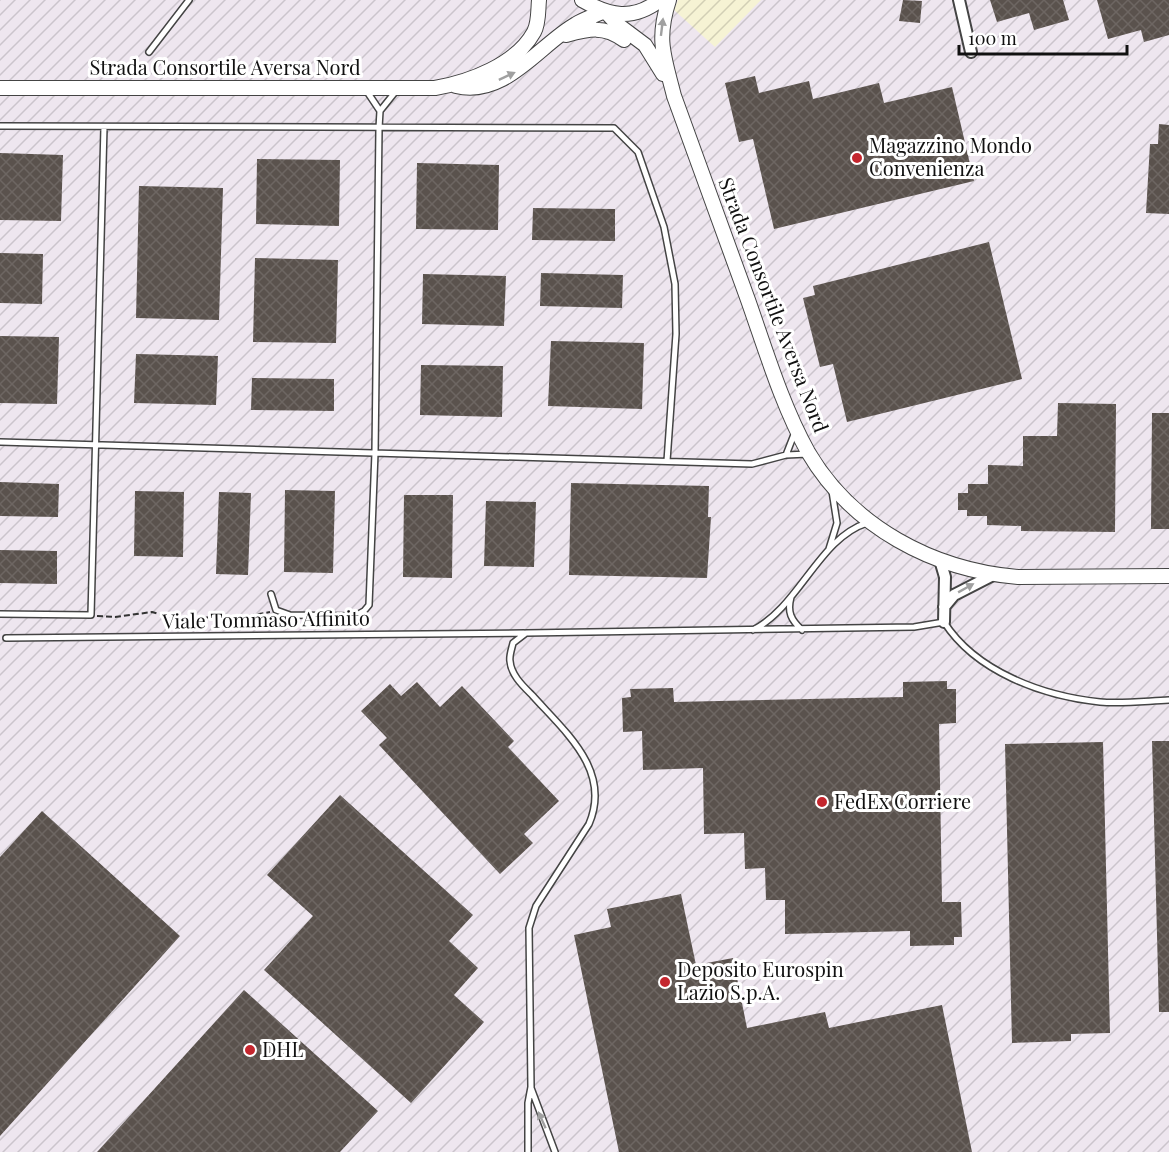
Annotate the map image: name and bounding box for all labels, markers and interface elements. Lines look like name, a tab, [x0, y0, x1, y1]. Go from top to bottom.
one-way arrow	[658, 17, 667, 36]
scale bar	[959, 18, 1127, 56]
text: 100 m	[968, 26, 1017, 50]
street label: Strada Consortile Aversa Nord	[89, 53, 361, 80]
one-way arrow	[498, 71, 515, 80]
place label: Magazzino Mondo Convenienza	[869, 131, 1032, 181]
marker: Magazzino Mondo Convenienza	[850, 151, 864, 165]
street label: Strada Consortile Aversa Nord	[713, 173, 836, 436]
one-way arrow	[958, 583, 975, 593]
street label: Viale Tommaso Affinito	[161, 603, 370, 634]
place label: FedEx Corriere	[834, 787, 971, 814]
marker: FedEx Corriere	[815, 795, 829, 809]
place label: Deposito Eurospin Lazio S.p.A.	[677, 955, 844, 1005]
marker: Deposito Eurospin Lazio S.p.A.	[658, 975, 672, 989]
place label: DHL	[262, 1035, 303, 1062]
marker: DHL	[243, 1043, 257, 1057]
one-way arrow	[537, 1111, 546, 1128]

